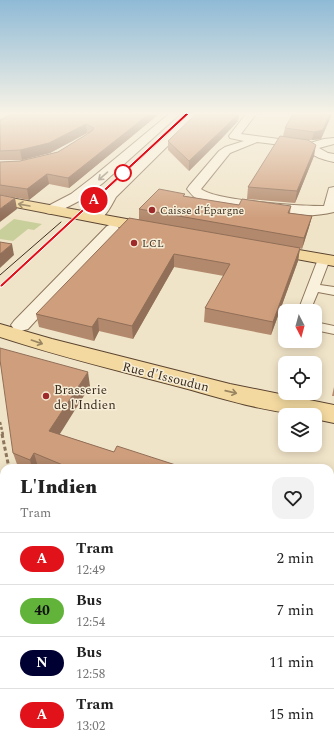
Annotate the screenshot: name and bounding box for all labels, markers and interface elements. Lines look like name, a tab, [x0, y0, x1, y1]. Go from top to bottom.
unlabelled marker	[114, 164, 132, 182]
one-way arrow	[99, 171, 109, 180]
line badge: A	[81, 187, 107, 213]
text: A	[89, 189, 99, 210]
one-way arrow	[18, 200, 31, 208]
place label: Caisse d'Épargne	[160, 202, 244, 219]
marker: Caisse d'Épargne	[147, 205, 157, 215]
place label: LCL	[142, 235, 164, 252]
marker: LCL	[129, 238, 139, 248]
north arrow	[278, 304, 322, 348]
map controls	[278, 304, 322, 452]
one-way arrow	[31, 338, 43, 346]
button: locate	[278, 356, 322, 400]
street label: Rue d'Issoudun	[120, 357, 212, 397]
place label: Brasserie de l'Indien	[54, 380, 116, 415]
one-way arrow	[224, 389, 237, 397]
marker: Brasserie de l'Indien	[41, 391, 51, 401]
button: layers	[278, 408, 322, 452]
text: L'Indien	[20, 473, 97, 502]
button: heart	[272, 477, 314, 519]
text: Tram	[20, 503, 51, 523]
text: Tram	[76, 537, 114, 560]
text: 2 min	[276, 547, 314, 570]
text: A	[37, 548, 47, 569]
text: 12:49	[76, 560, 105, 580]
text: Bus	[76, 589, 102, 612]
text: 7 min	[276, 599, 314, 622]
text: 40	[34, 600, 50, 621]
text: 12:54	[76, 612, 105, 632]
text: Bus	[76, 641, 102, 664]
text: 11 min	[269, 651, 314, 674]
text: N	[36, 652, 48, 673]
text: 12:58	[76, 664, 105, 684]
text: Tram	[76, 693, 114, 716]
text: 15 min	[269, 703, 314, 726]
text: A	[37, 704, 47, 725]
text: 13:02	[76, 716, 105, 736]

